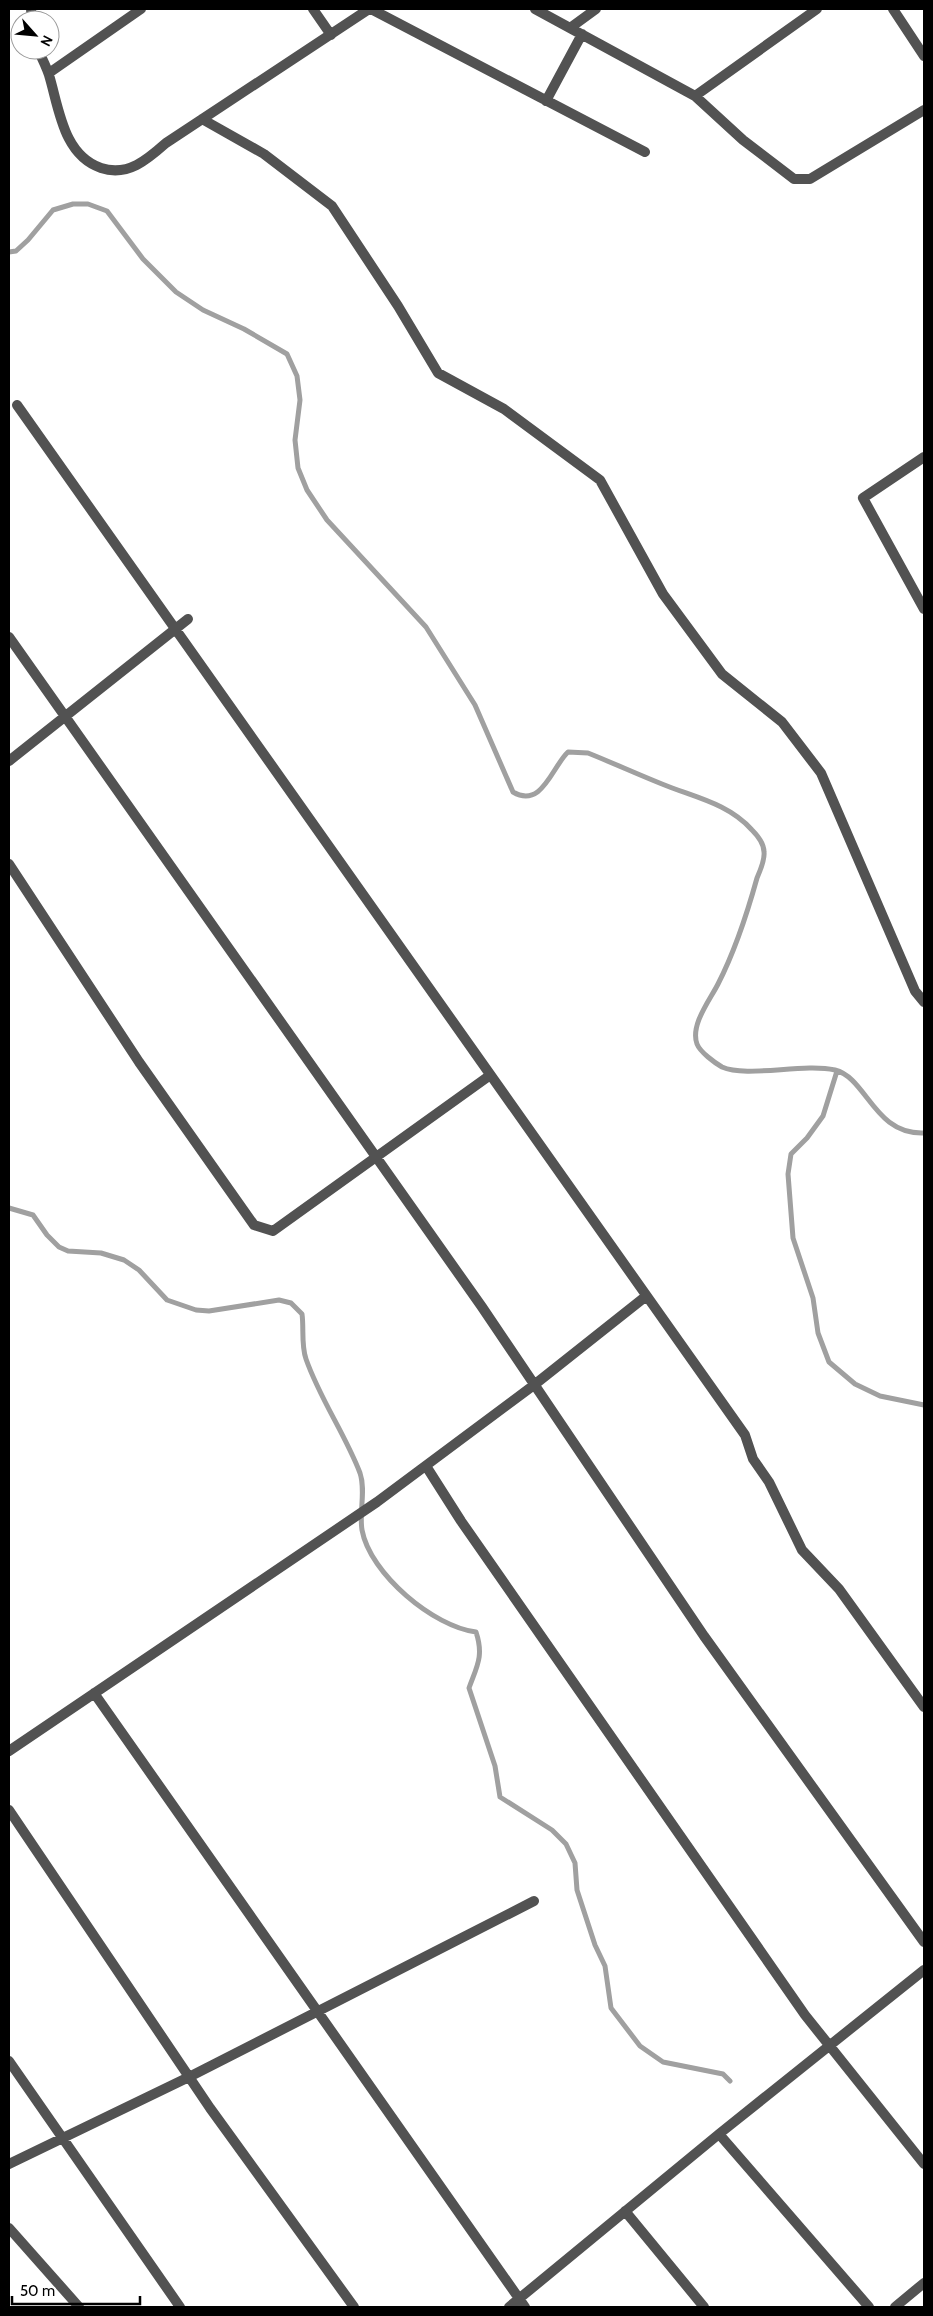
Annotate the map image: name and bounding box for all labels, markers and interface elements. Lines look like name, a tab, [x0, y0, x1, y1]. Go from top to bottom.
north arrow	[10, 10, 60, 60]
text: N	[36, 32, 57, 49]
scale bar	[12, 2274, 140, 2306]
text: 50 m	[20, 2282, 55, 2300]

